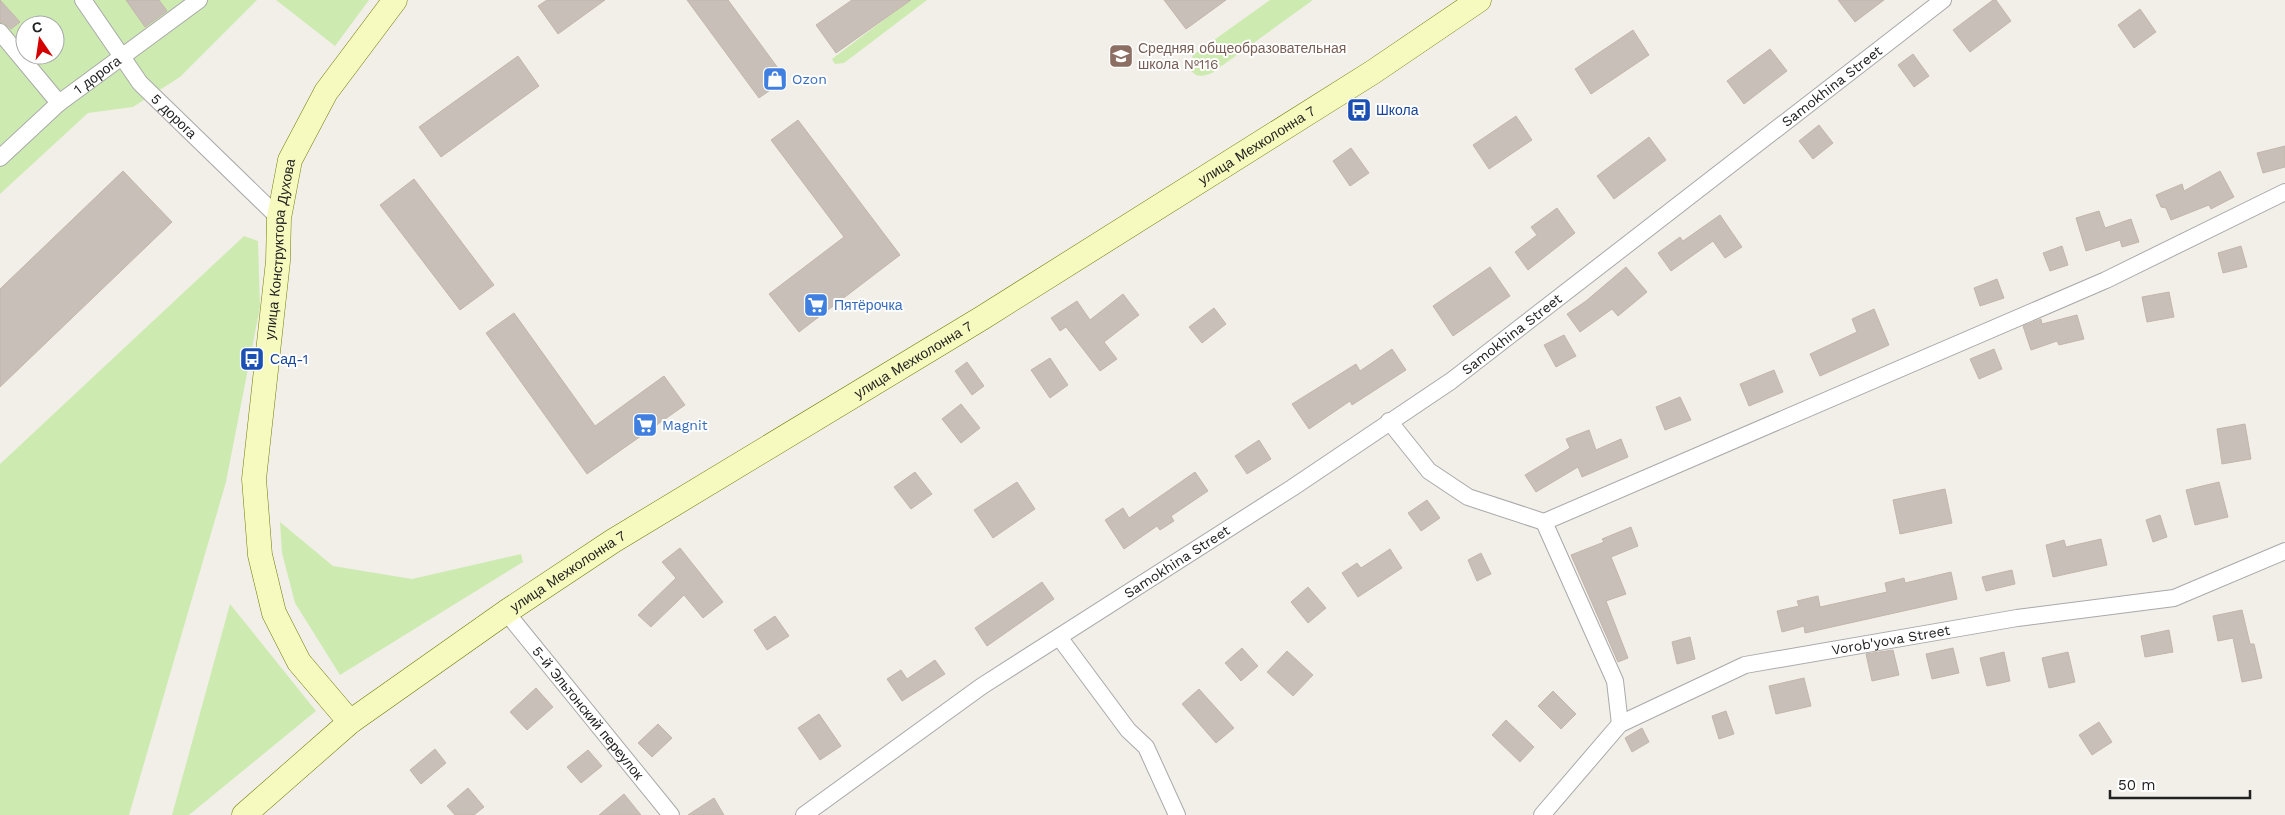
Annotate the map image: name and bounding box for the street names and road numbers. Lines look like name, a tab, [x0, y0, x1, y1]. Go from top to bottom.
street label: Samokhina Street	[1779, 42, 1885, 130]
street label: 1 дорога	[70, 52, 124, 98]
street label: 5 дорога	[148, 90, 200, 142]
street label: улица Мехколонна 7	[1195, 102, 1318, 188]
street label: улица Конструктора Духова	[261, 157, 298, 341]
street label: Samokhina Street	[1458, 290, 1565, 378]
street label: улица Мехколонна 7	[851, 318, 975, 401]
street label: Samokhina Street	[1121, 522, 1233, 601]
street label: улица Мехколонна 7	[507, 527, 628, 615]
street label: Vorob'yova Street	[1830, 622, 1951, 658]
street label: 5-й Эльтонский переулок	[529, 643, 647, 783]

